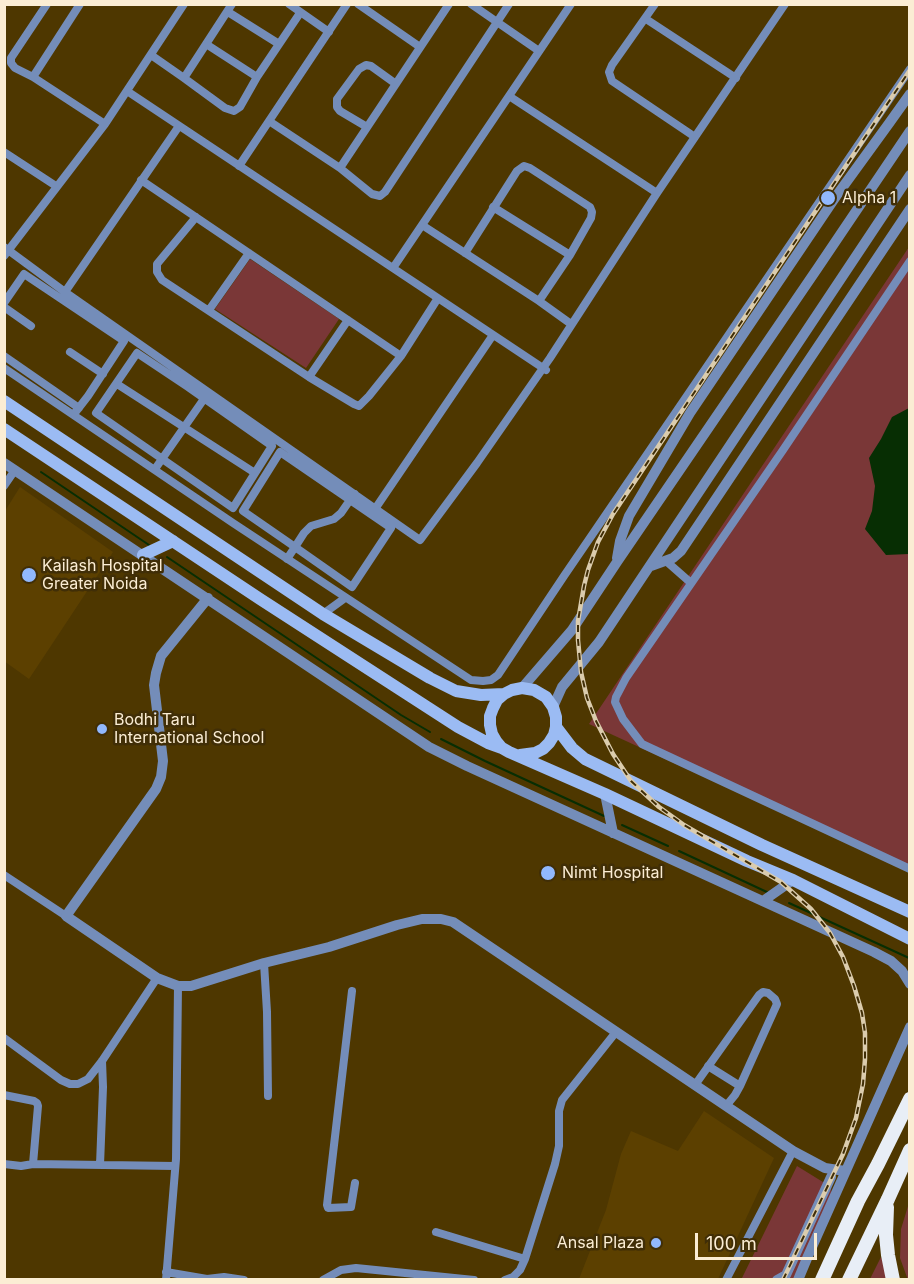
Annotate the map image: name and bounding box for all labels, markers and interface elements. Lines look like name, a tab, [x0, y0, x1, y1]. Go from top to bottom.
place label: Alpha 1	[842, 188, 896, 208]
marker: Alpha 1	[819, 189, 837, 207]
place label: Kailash Hospital Greater Noida	[42, 556, 163, 594]
marker: Kailash Hospital Greater Noida	[20, 566, 38, 584]
place label: Bodhi Taru International School	[114, 710, 264, 748]
marker: Bodhi Taru International School	[95, 722, 109, 736]
place label: Nimt Hospital	[562, 863, 663, 883]
marker: Nimt Hospital	[539, 864, 557, 882]
scale bar	[698, 1221, 820, 1259]
place label: Ansal Plaza	[557, 1233, 644, 1253]
text: 100 m	[706, 1233, 757, 1254]
marker: Ansal Plaza	[649, 1236, 663, 1250]

